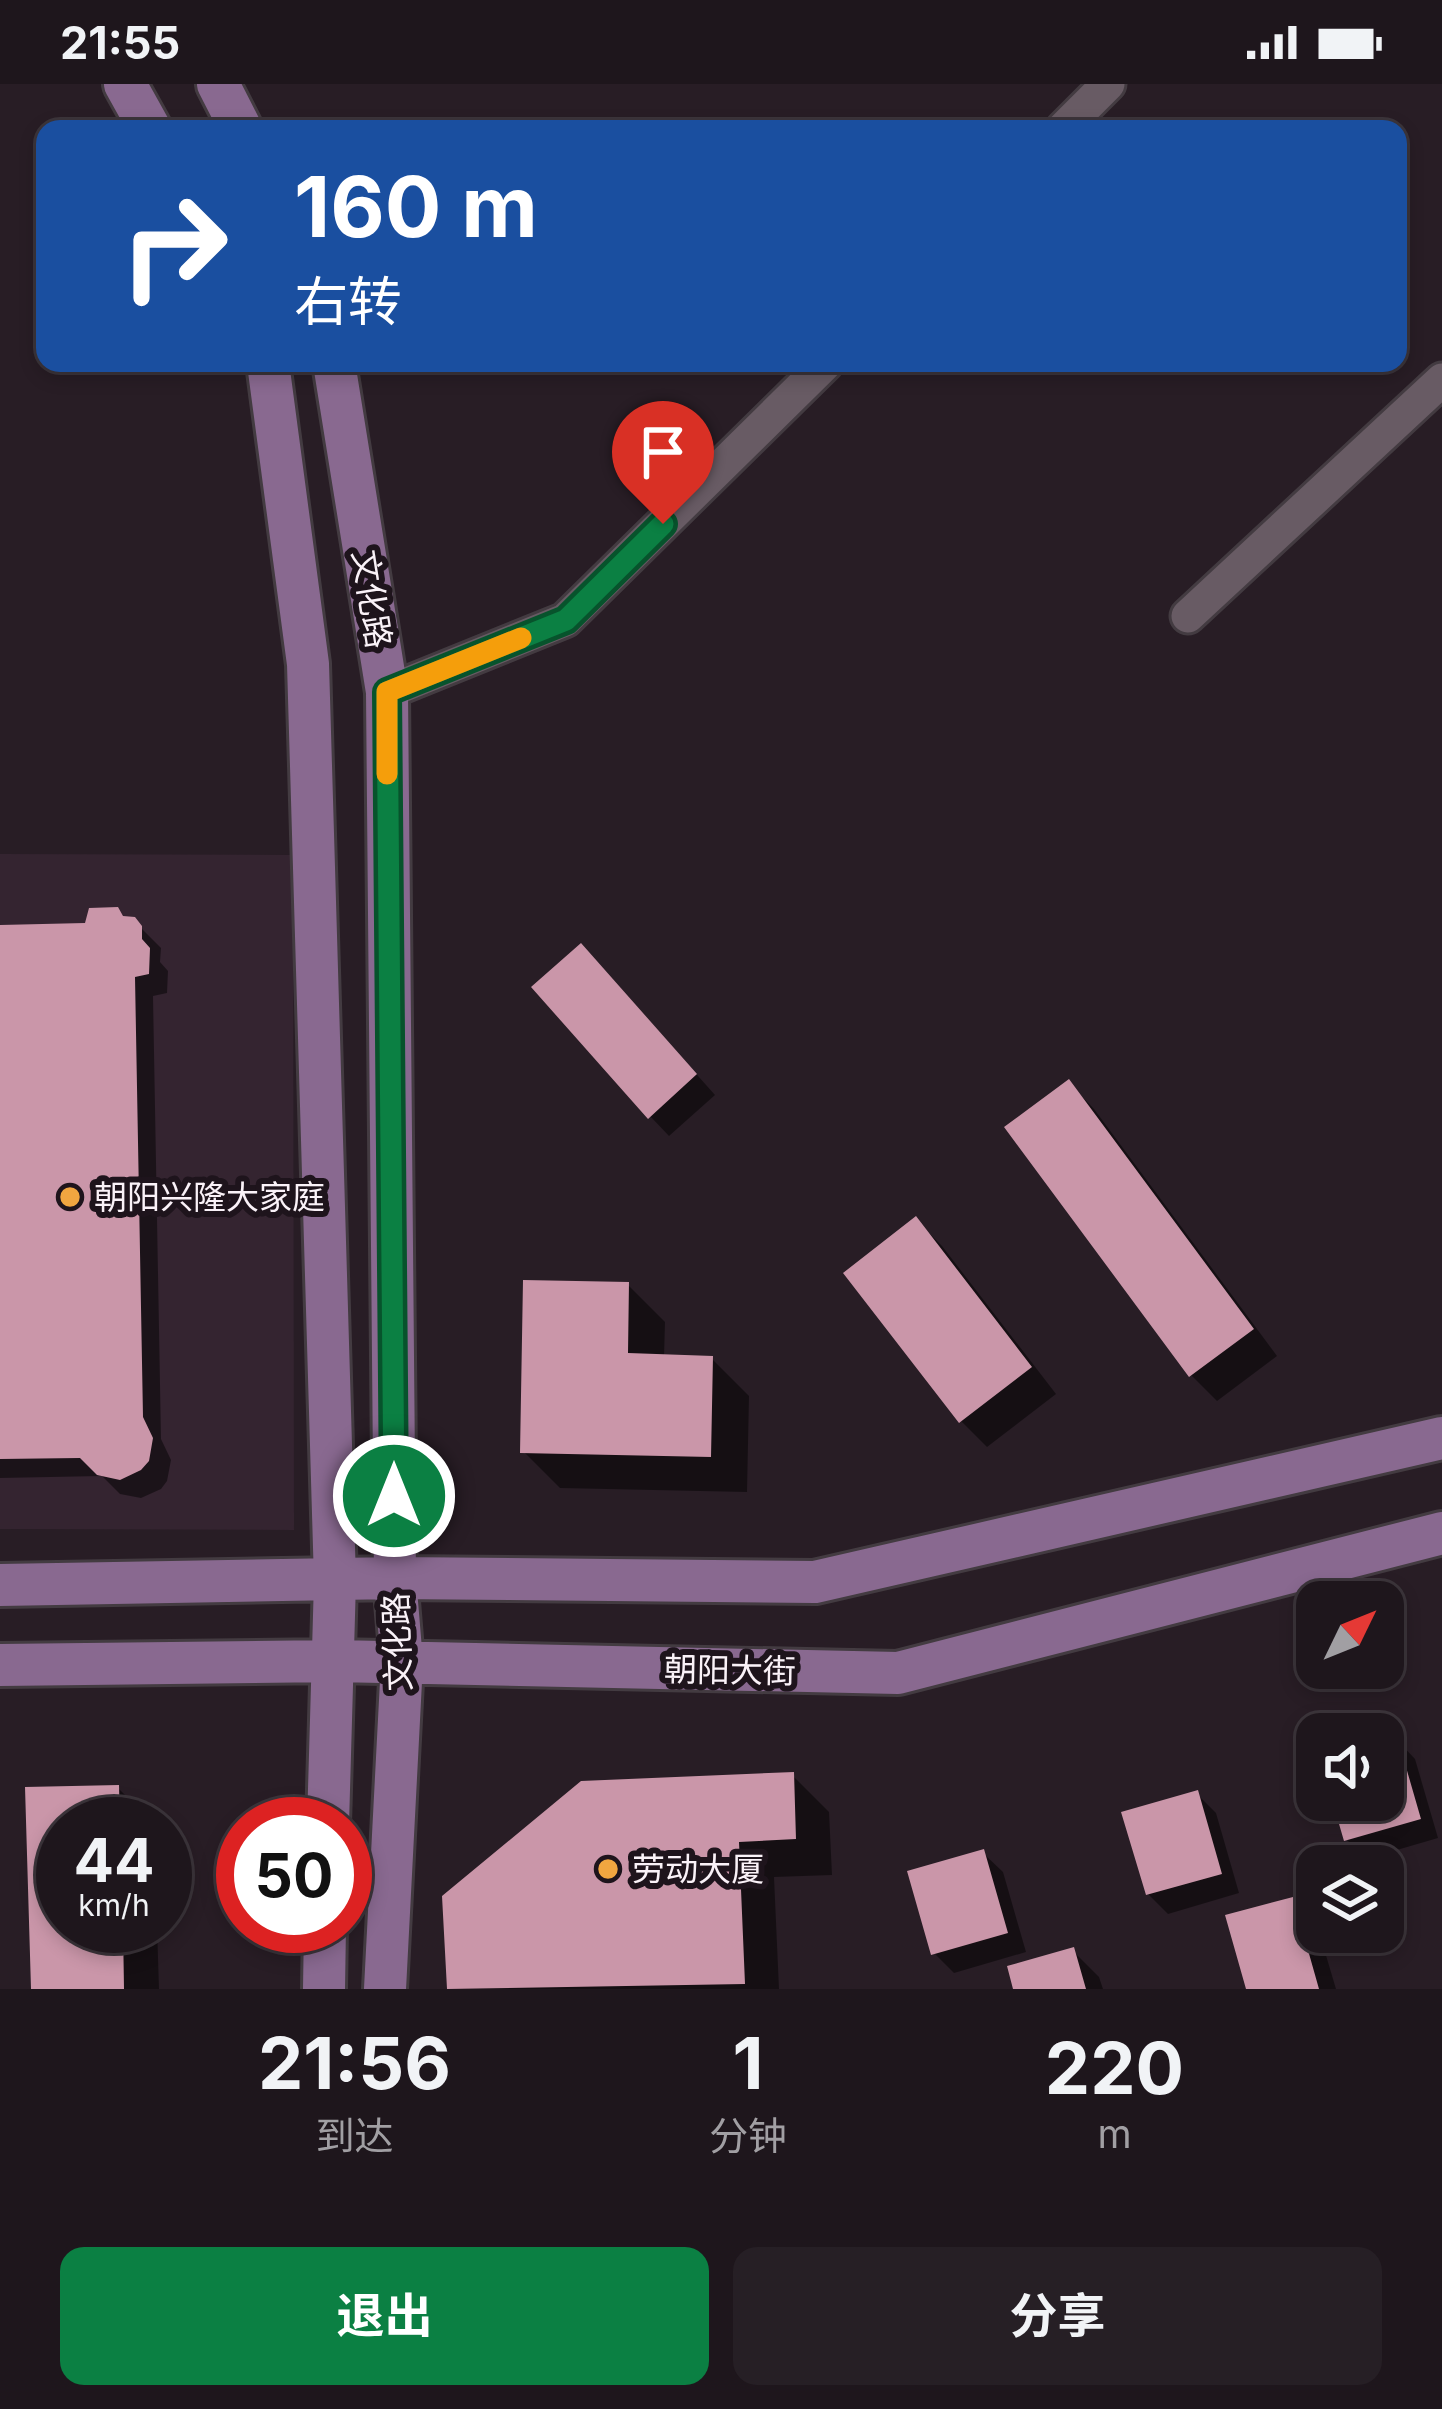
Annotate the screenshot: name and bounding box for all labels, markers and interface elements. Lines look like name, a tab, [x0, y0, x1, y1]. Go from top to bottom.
text: 21:55	[60, 15, 180, 70]
text: 160 m	[294, 156, 538, 257]
icon: right	[96, 168, 252, 324]
text: 右转	[294, 269, 402, 334]
pin	[612, 401, 714, 524]
icon: arrive	[630, 419, 696, 485]
street label: 文化路	[345, 547, 399, 651]
place label: 朝阳兴隆大家庭	[94, 1177, 325, 1217]
marker: 朝阳兴隆大家庭	[57, 1184, 83, 1210]
position arrow	[331, 1433, 457, 1559]
north arrow	[1296, 1581, 1404, 1689]
map controls	[1296, 1581, 1404, 1953]
street label: 文化路	[375, 1592, 419, 1692]
street label: 朝阳大街	[664, 1649, 796, 1691]
button: sound	[1296, 1713, 1404, 1821]
speed limit sign: 50	[216, 1797, 372, 1953]
text: 44	[73, 1824, 155, 1896]
button: layers	[1296, 1845, 1404, 1953]
place label: 劳动大厦	[632, 1849, 764, 1889]
marker: 劳动大厦	[595, 1856, 621, 1882]
text: km/h	[78, 1887, 150, 1923]
text: 21:56	[258, 2019, 451, 2106]
text: 1	[732, 2019, 764, 2106]
text: 220	[1045, 2024, 1184, 2111]
text: m	[1097, 2110, 1132, 2157]
text: 到达	[315, 2112, 393, 2159]
text: 分钟	[709, 2112, 787, 2159]
button: 退出	[60, 2247, 709, 2385]
button: 分享	[733, 2247, 1382, 2385]

